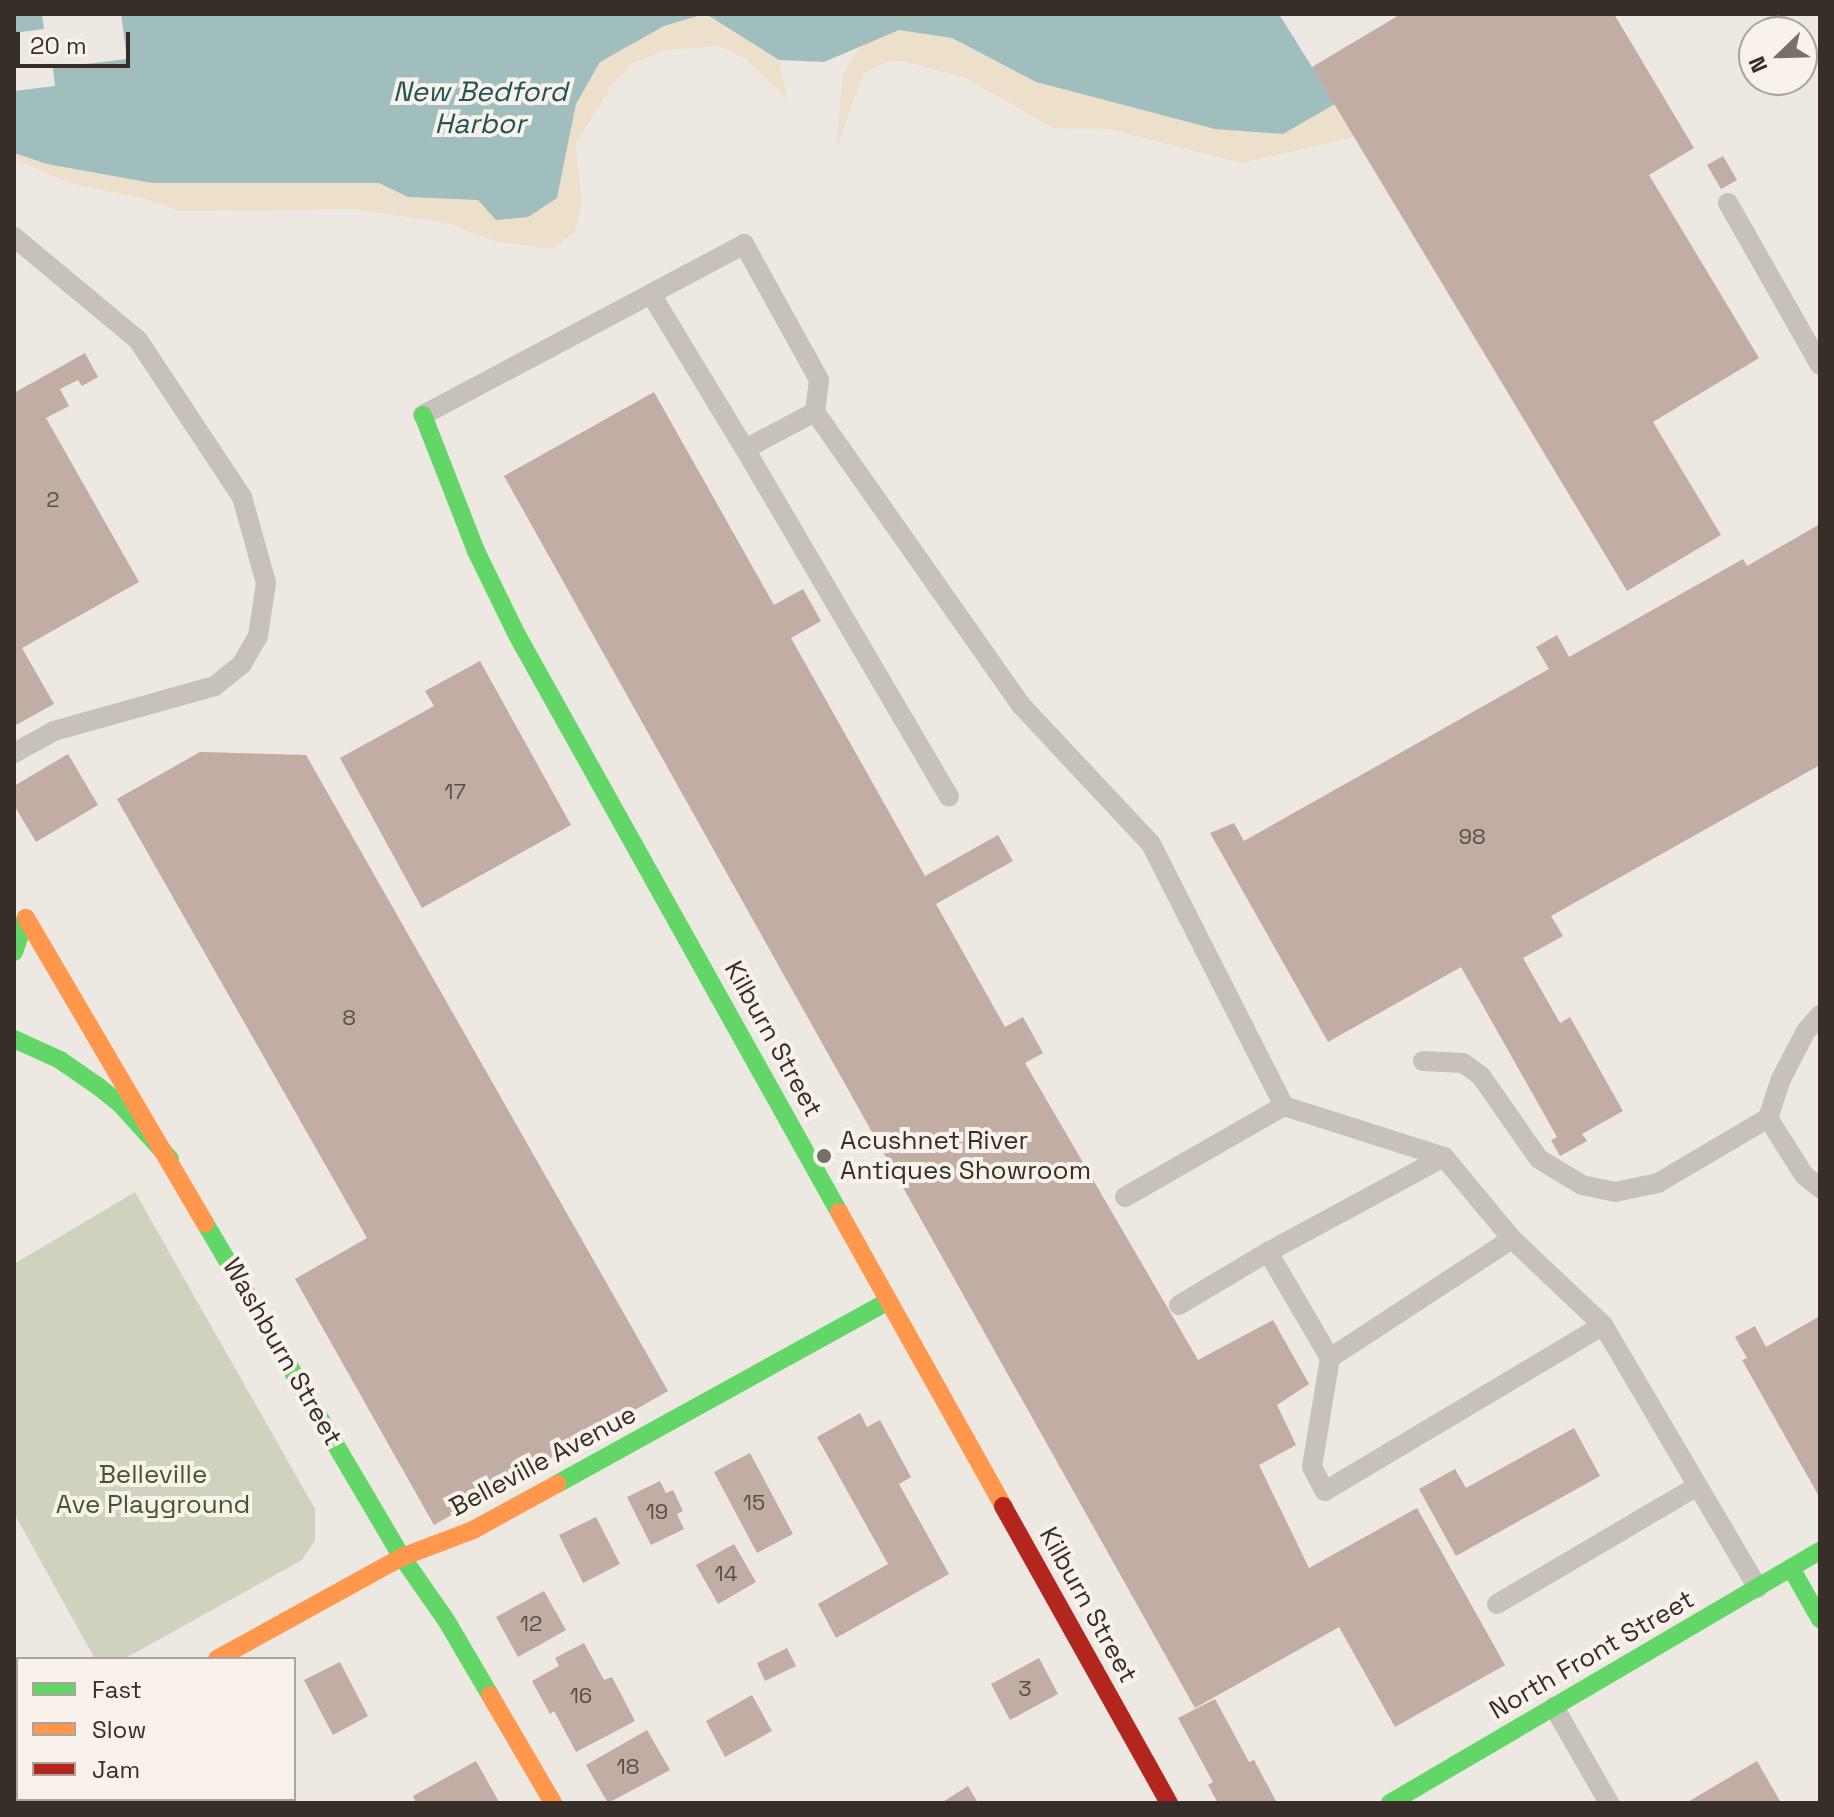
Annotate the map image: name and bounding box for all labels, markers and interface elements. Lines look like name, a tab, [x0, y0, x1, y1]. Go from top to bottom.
scale bar	[20, 16, 134, 66]
north arrow	[1738, 16, 1818, 96]
text: 20 m	[30, 30, 87, 61]
text: N	[1742, 52, 1774, 77]
water label: New Bedford Harbor	[393, 74, 567, 140]
house number: 2	[46, 487, 60, 513]
house number: 17	[444, 779, 466, 805]
house number: 98	[1458, 824, 1486, 850]
street label: Kilburn Street	[717, 956, 829, 1122]
house number: 8	[342, 1005, 356, 1031]
place label: Acushnet River Antiques Showroom	[840, 1125, 1091, 1186]
marker: Acushnet River Antiques Showroom	[815, 1147, 833, 1165]
street label: Washburn Street	[216, 1253, 348, 1451]
street label: Belleville Avenue	[444, 1399, 642, 1523]
park label: Belleville Ave Playground	[56, 1459, 250, 1520]
house number: 15	[743, 1490, 765, 1516]
house number: 19	[646, 1499, 668, 1525]
street label: Kilburn Street	[1032, 1522, 1144, 1688]
house number: 14	[715, 1561, 737, 1587]
street label: North Front Street	[1484, 1584, 1700, 1726]
house number: 12	[520, 1611, 542, 1637]
legend	[16, 1657, 296, 1801]
text: Fast	[92, 1674, 142, 1705]
house number: 3	[1018, 1676, 1032, 1702]
house number: 16	[570, 1683, 592, 1709]
text: Slow	[92, 1714, 146, 1745]
text: Jam	[92, 1754, 140, 1785]
house number: 18	[617, 1754, 639, 1780]

